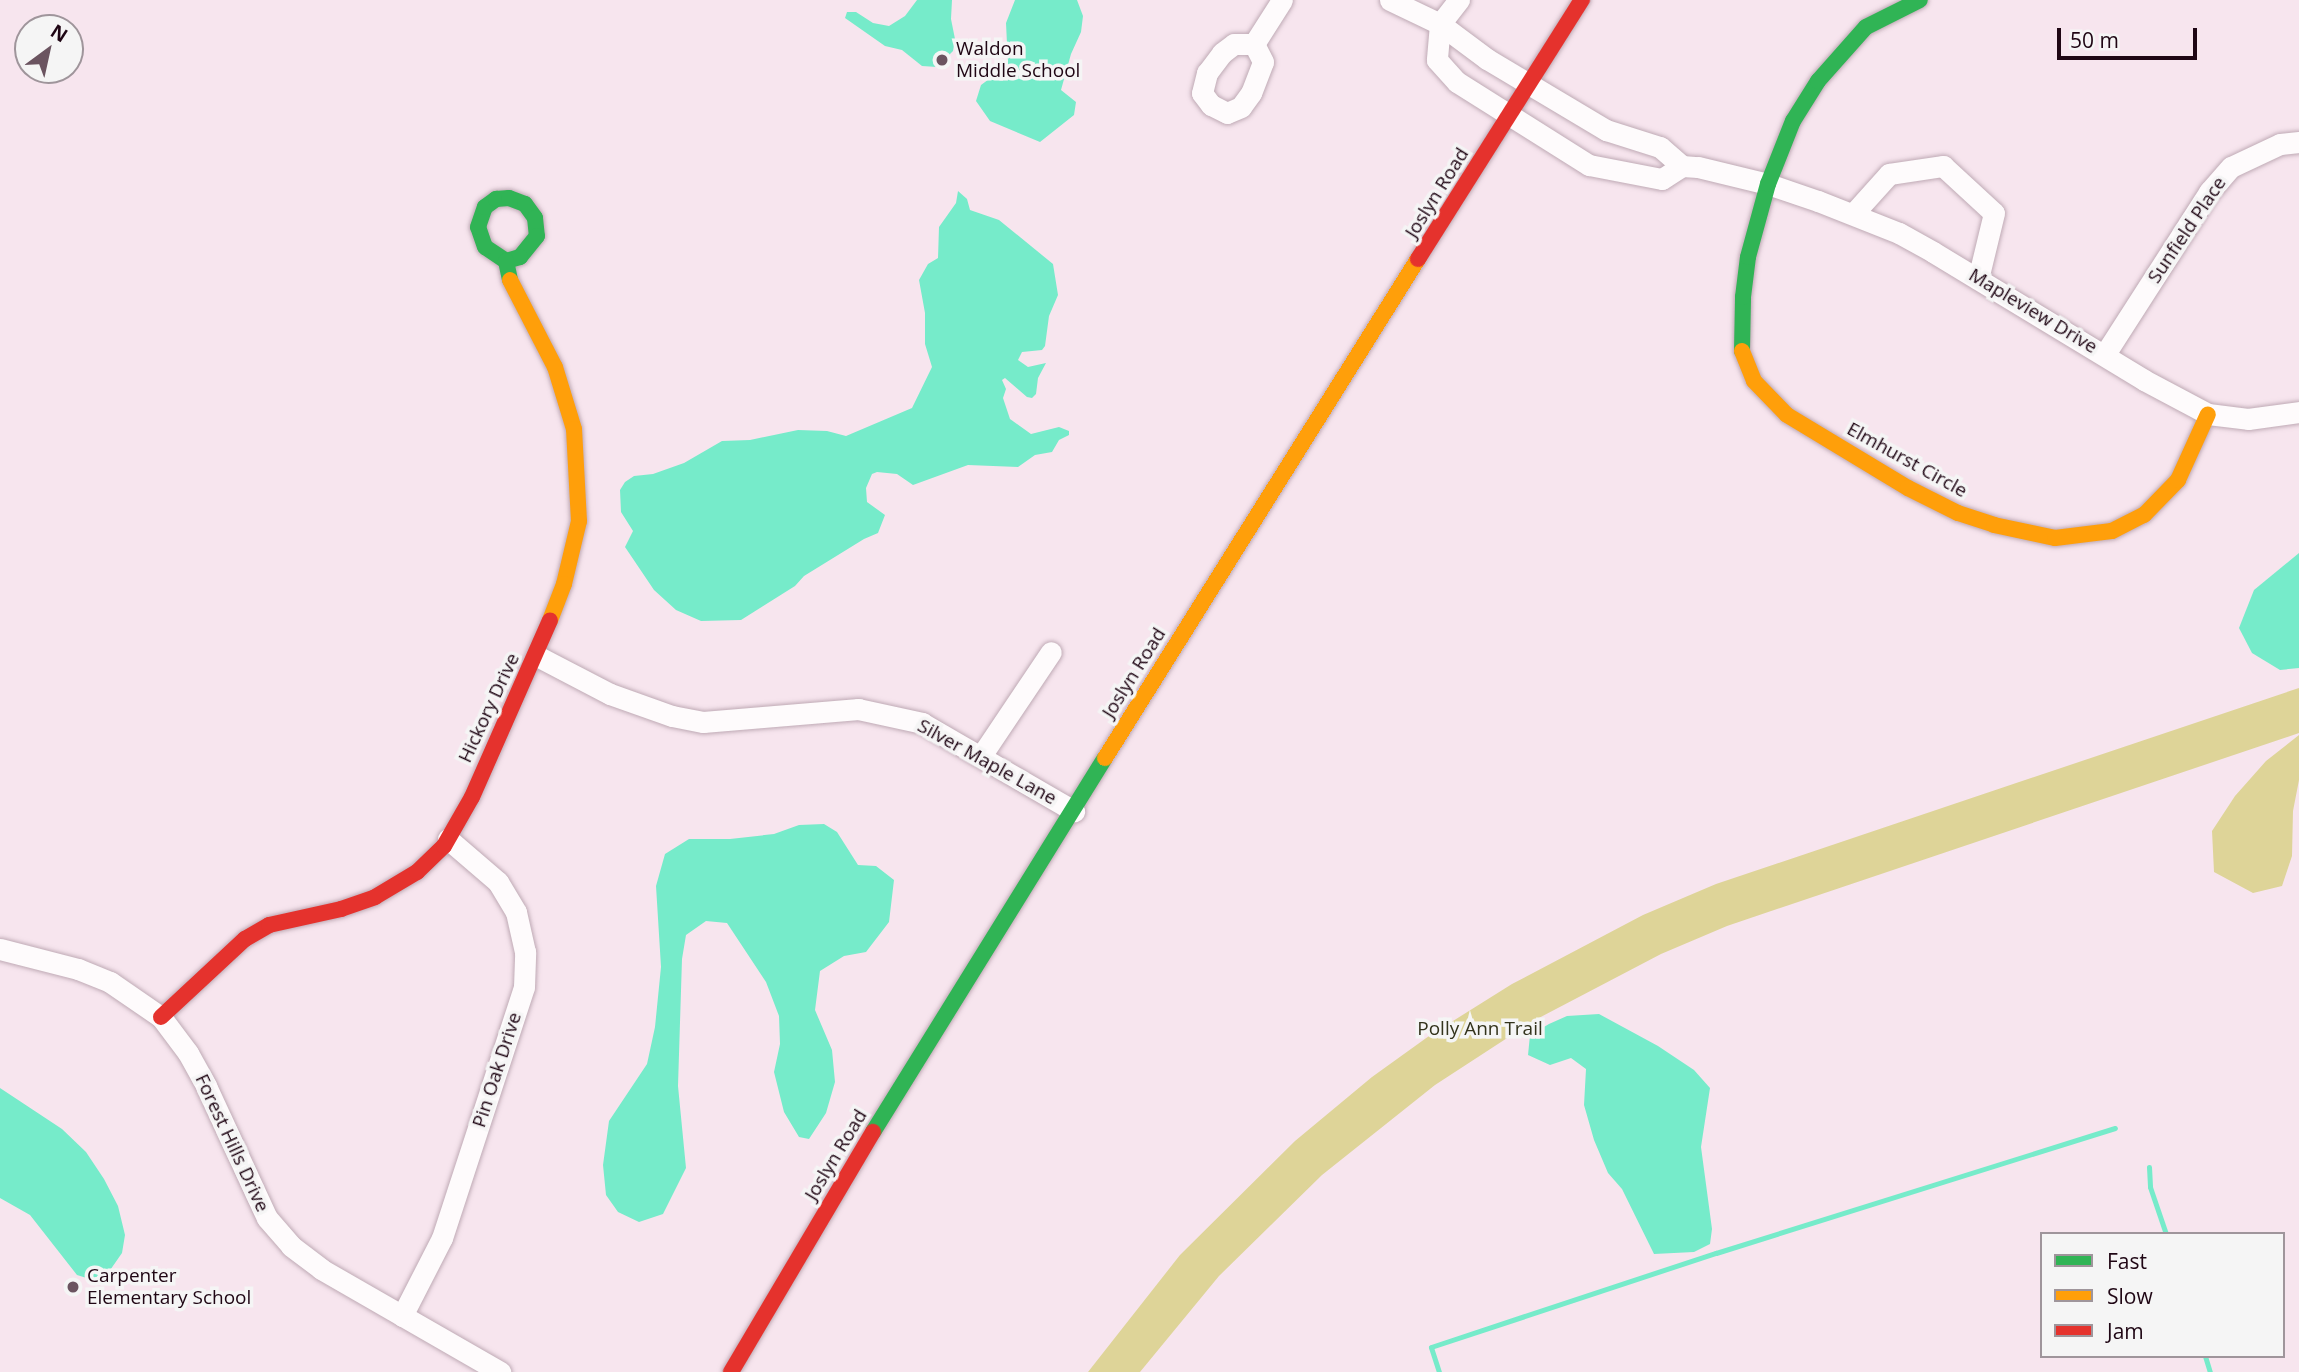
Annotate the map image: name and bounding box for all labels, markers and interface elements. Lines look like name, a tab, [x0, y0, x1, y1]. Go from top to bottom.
north arrow	[14, 14, 84, 84]
scale bar	[2061, 14, 2201, 58]
text: N	[46, 18, 73, 48]
text: 50 m	[2070, 26, 2119, 54]
place label: Waldon Middle School	[956, 38, 1080, 82]
marker: Waldon Middle School	[934, 52, 950, 68]
street label: Joslyn Road	[1400, 144, 1474, 242]
street label: Sunfield Place	[2143, 172, 2231, 288]
street label: Mapleview Drive	[1965, 264, 2101, 358]
street label: Elmhurst Circle	[1843, 418, 1971, 502]
street label: Joslyn Road	[1097, 624, 1171, 722]
street label: Hickory Drive	[454, 650, 524, 766]
street label: Silver Maple Lane	[914, 714, 1060, 810]
street label: Pin Oak Drive	[468, 1010, 526, 1130]
park label: Polly Ann Trail	[1417, 1018, 1543, 1040]
street label: Forest Hills Drive	[190, 1071, 274, 1215]
street label: Joslyn Road	[800, 1105, 872, 1205]
legend	[2040, 1232, 2285, 1358]
text: Fast	[2107, 1247, 2147, 1275]
place label: Carpenter Elementary School	[87, 1265, 251, 1309]
marker: Carpenter Elementary School	[65, 1279, 81, 1295]
text: Slow	[2107, 1282, 2153, 1310]
text: Jam	[2107, 1317, 2144, 1345]

